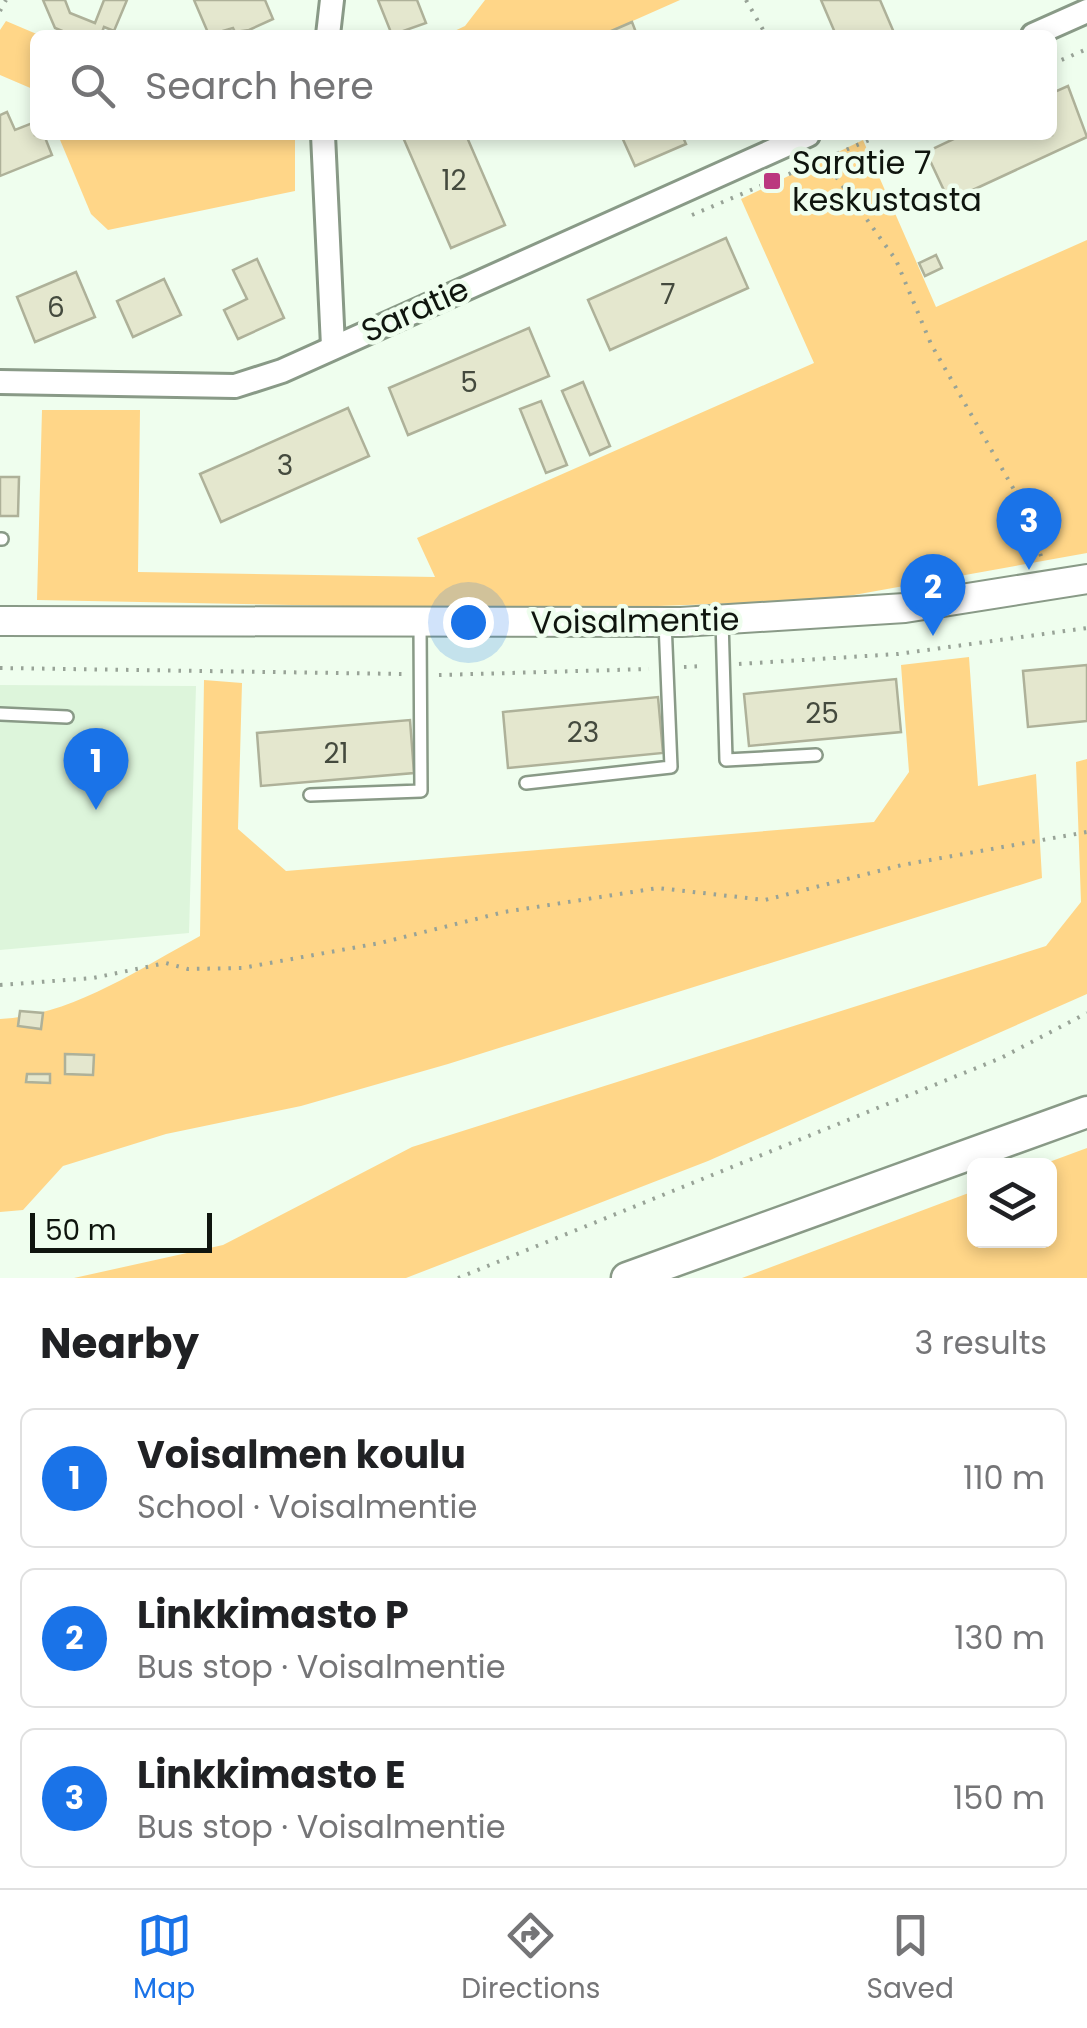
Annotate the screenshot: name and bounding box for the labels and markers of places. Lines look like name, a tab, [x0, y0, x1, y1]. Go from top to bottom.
place label: Saratie 7 keskustasta	[792, 140, 982, 222]
marker: Saratie 7 keskustasta	[761, 170, 783, 192]
pin: 3	[996, 488, 1062, 570]
pin: 2	[900, 554, 966, 636]
pin: 1	[64, 728, 128, 810]

